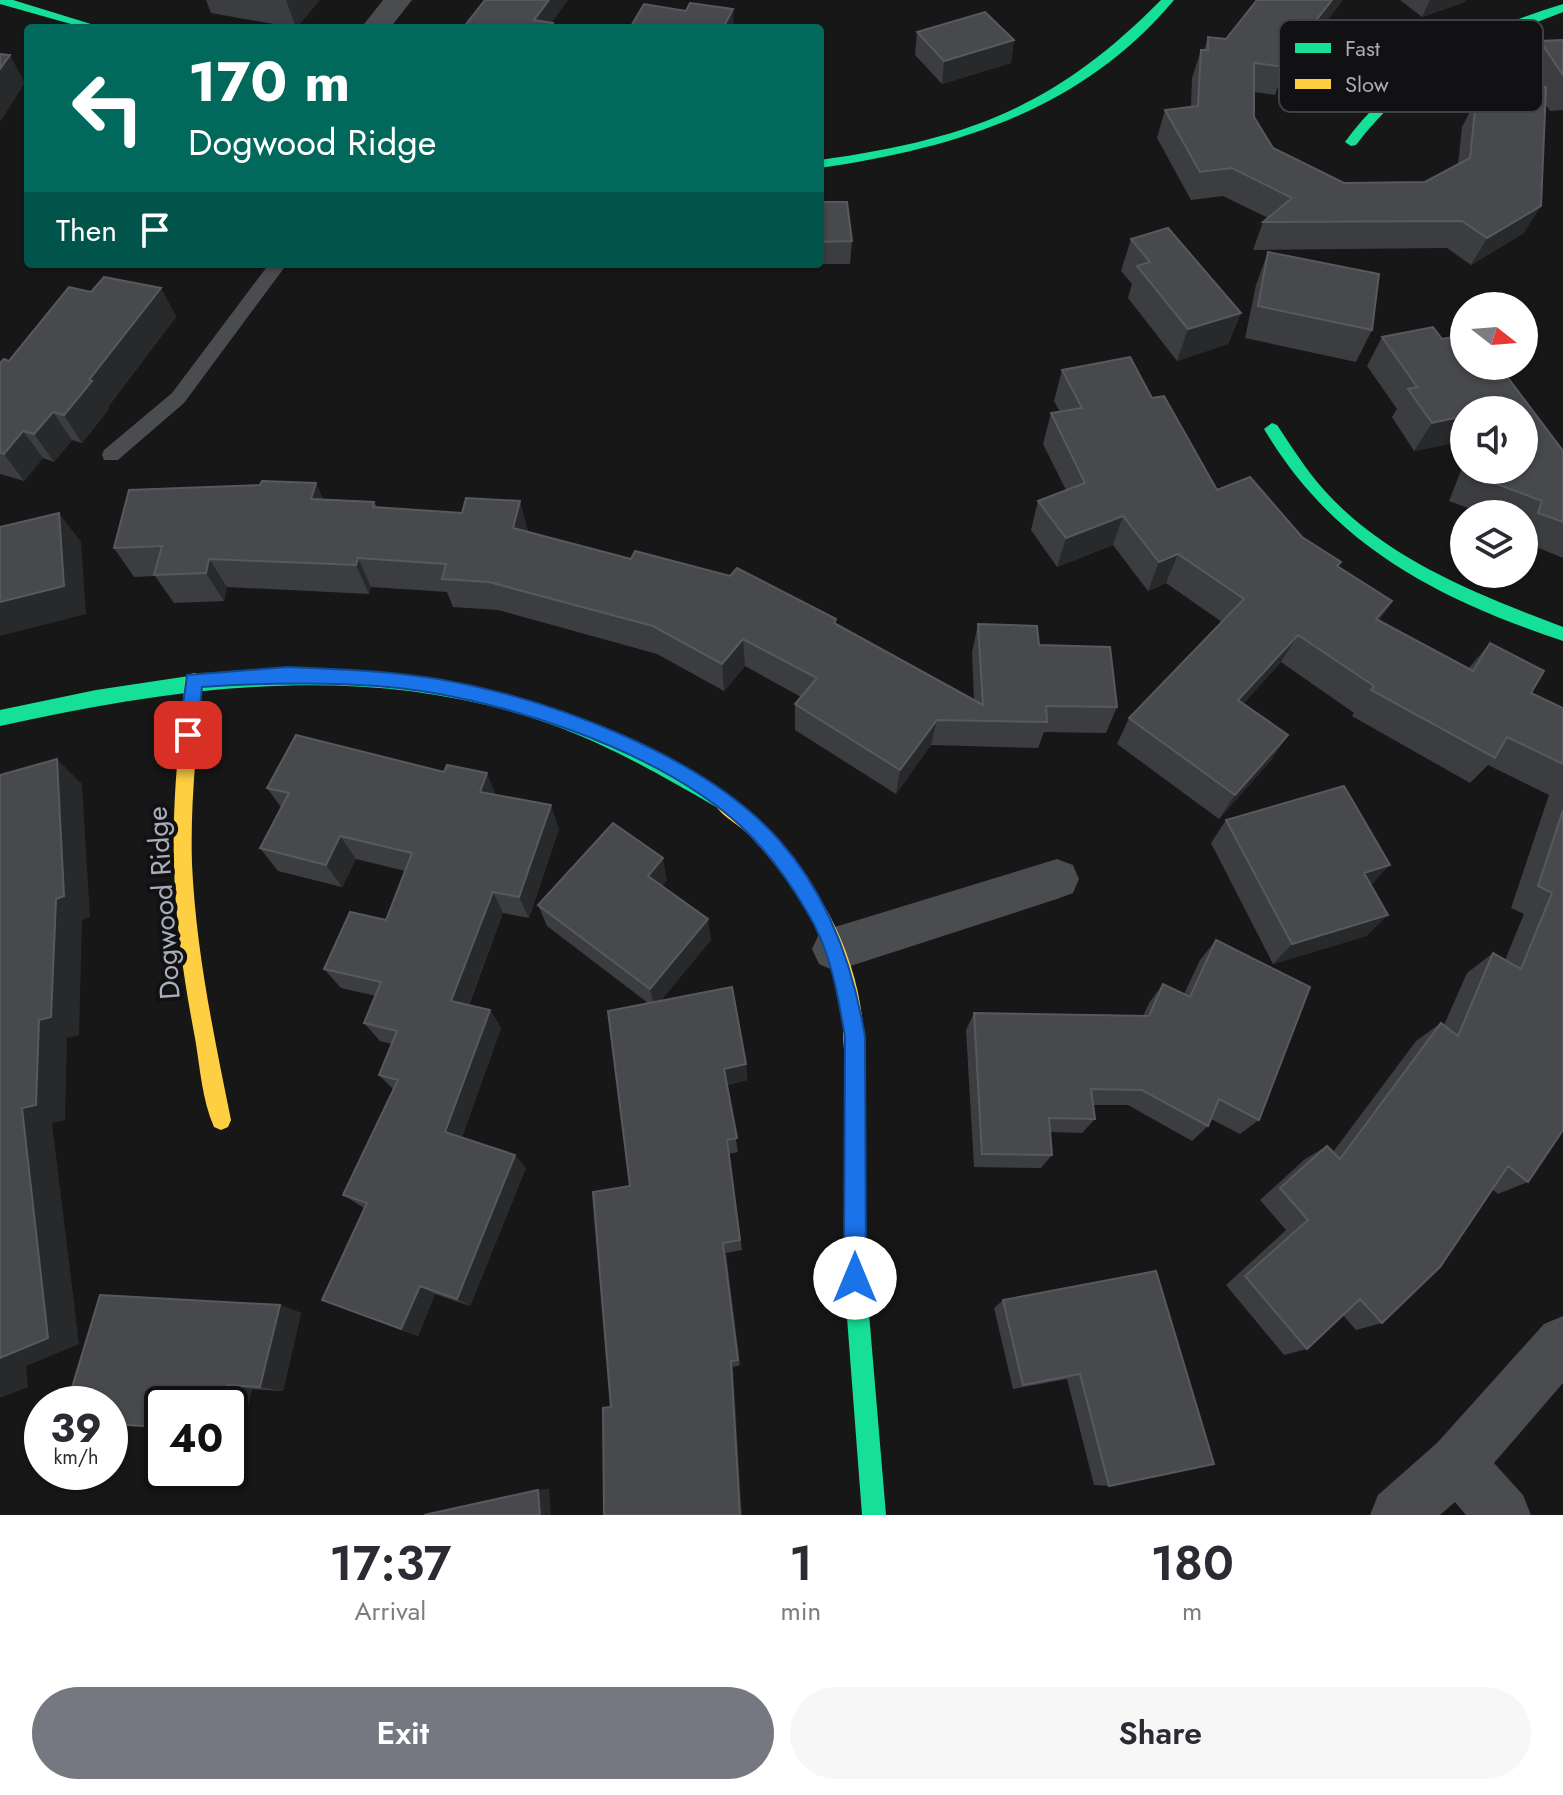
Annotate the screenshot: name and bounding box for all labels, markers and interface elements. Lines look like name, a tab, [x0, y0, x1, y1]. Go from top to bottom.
legend	[1279, 20, 1543, 112]
text: Fast	[1345, 32, 1381, 64]
text: 170 m	[188, 41, 350, 122]
icon: left	[56, 56, 160, 160]
text: Slow	[1345, 68, 1389, 100]
text: Dogwood Ridge	[188, 116, 436, 168]
icon: arrive	[133, 208, 177, 252]
text: Then	[56, 209, 117, 252]
north arrow	[1450, 292, 1538, 380]
map controls	[1450, 292, 1538, 588]
button: sound	[1450, 396, 1538, 484]
button: layers	[1450, 500, 1538, 588]
pin	[154, 701, 222, 769]
icon: arrive	[166, 713, 210, 757]
street label: Dogwood Ridge	[136, 805, 191, 1001]
position arrow	[813, 1236, 897, 1320]
speed limit sign: 40	[144, 1386, 248, 1490]
text: 39	[50, 1399, 102, 1457]
text: km/h	[53, 1443, 99, 1472]
text: 17:37	[329, 1529, 451, 1598]
text: 1	[789, 1529, 813, 1598]
text: 180	[1150, 1529, 1234, 1598]
text: Arrival	[354, 1592, 426, 1630]
text: min	[781, 1592, 821, 1630]
text: m	[1182, 1592, 1202, 1630]
button: Exit	[32, 1687, 774, 1779]
button: Share	[790, 1687, 1531, 1779]

